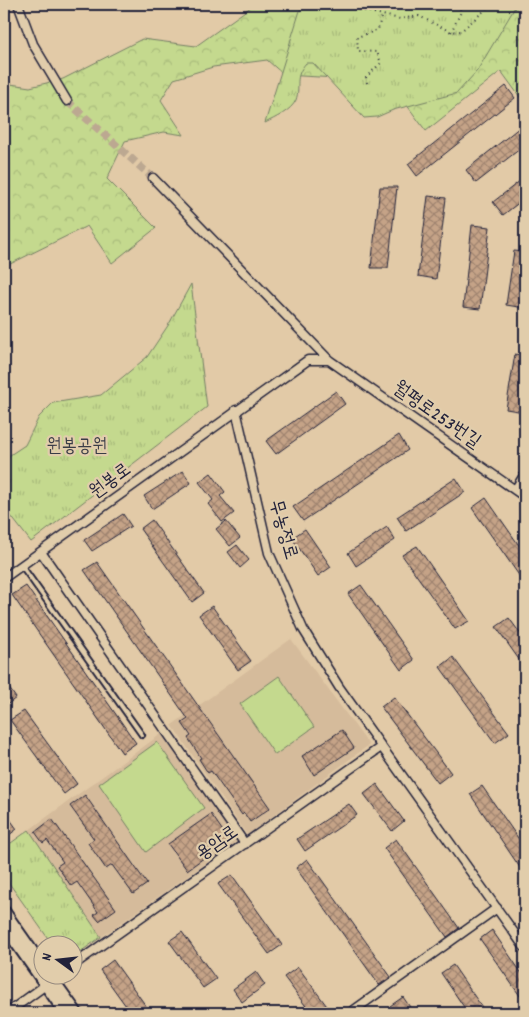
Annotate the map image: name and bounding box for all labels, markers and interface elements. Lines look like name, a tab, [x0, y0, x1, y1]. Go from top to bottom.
street label: 월평로253번길	[386, 376, 486, 456]
park label: 원봉공원	[46, 434, 108, 461]
street label: 원봉로	[85, 458, 137, 506]
street label: 무농정로	[261, 497, 303, 563]
street label: 용암로	[191, 820, 245, 868]
north arrow	[32, 934, 82, 984]
text: N	[37, 951, 58, 963]

